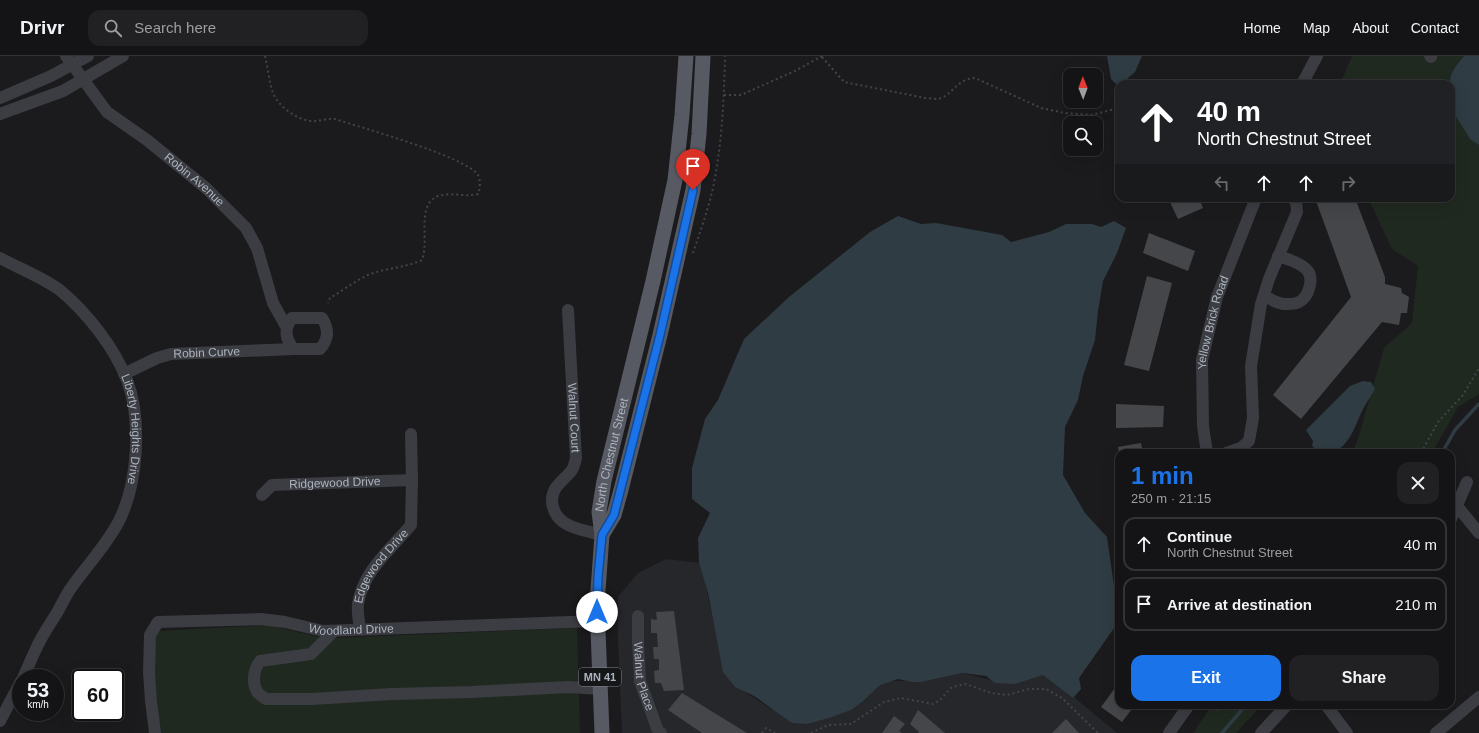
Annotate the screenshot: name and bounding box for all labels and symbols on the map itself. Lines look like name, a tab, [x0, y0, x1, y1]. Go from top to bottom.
north arrow	[1063, 68, 1103, 108]
pin	[676, 149, 710, 190]
street label: Robin Avenue	[162, 150, 227, 209]
street label: Yellow Brick Road	[1195, 274, 1232, 370]
street label: Robin Curve	[173, 344, 241, 361]
street label: Liberty Heights Drive	[118, 372, 143, 486]
street label: Walnut Court	[565, 383, 583, 454]
street label: North Chestnut Street	[592, 396, 631, 513]
street label: Ridgewood Drive	[289, 474, 381, 491]
street label: Edgewood Drive	[351, 526, 411, 605]
position arrow	[576, 591, 618, 633]
street label: Woodland Drive	[307, 621, 394, 639]
street label: Walnut Place	[631, 641, 657, 713]
road number: MN 41	[579, 668, 621, 686]
speed limit sign: 60	[72, 669, 124, 721]

